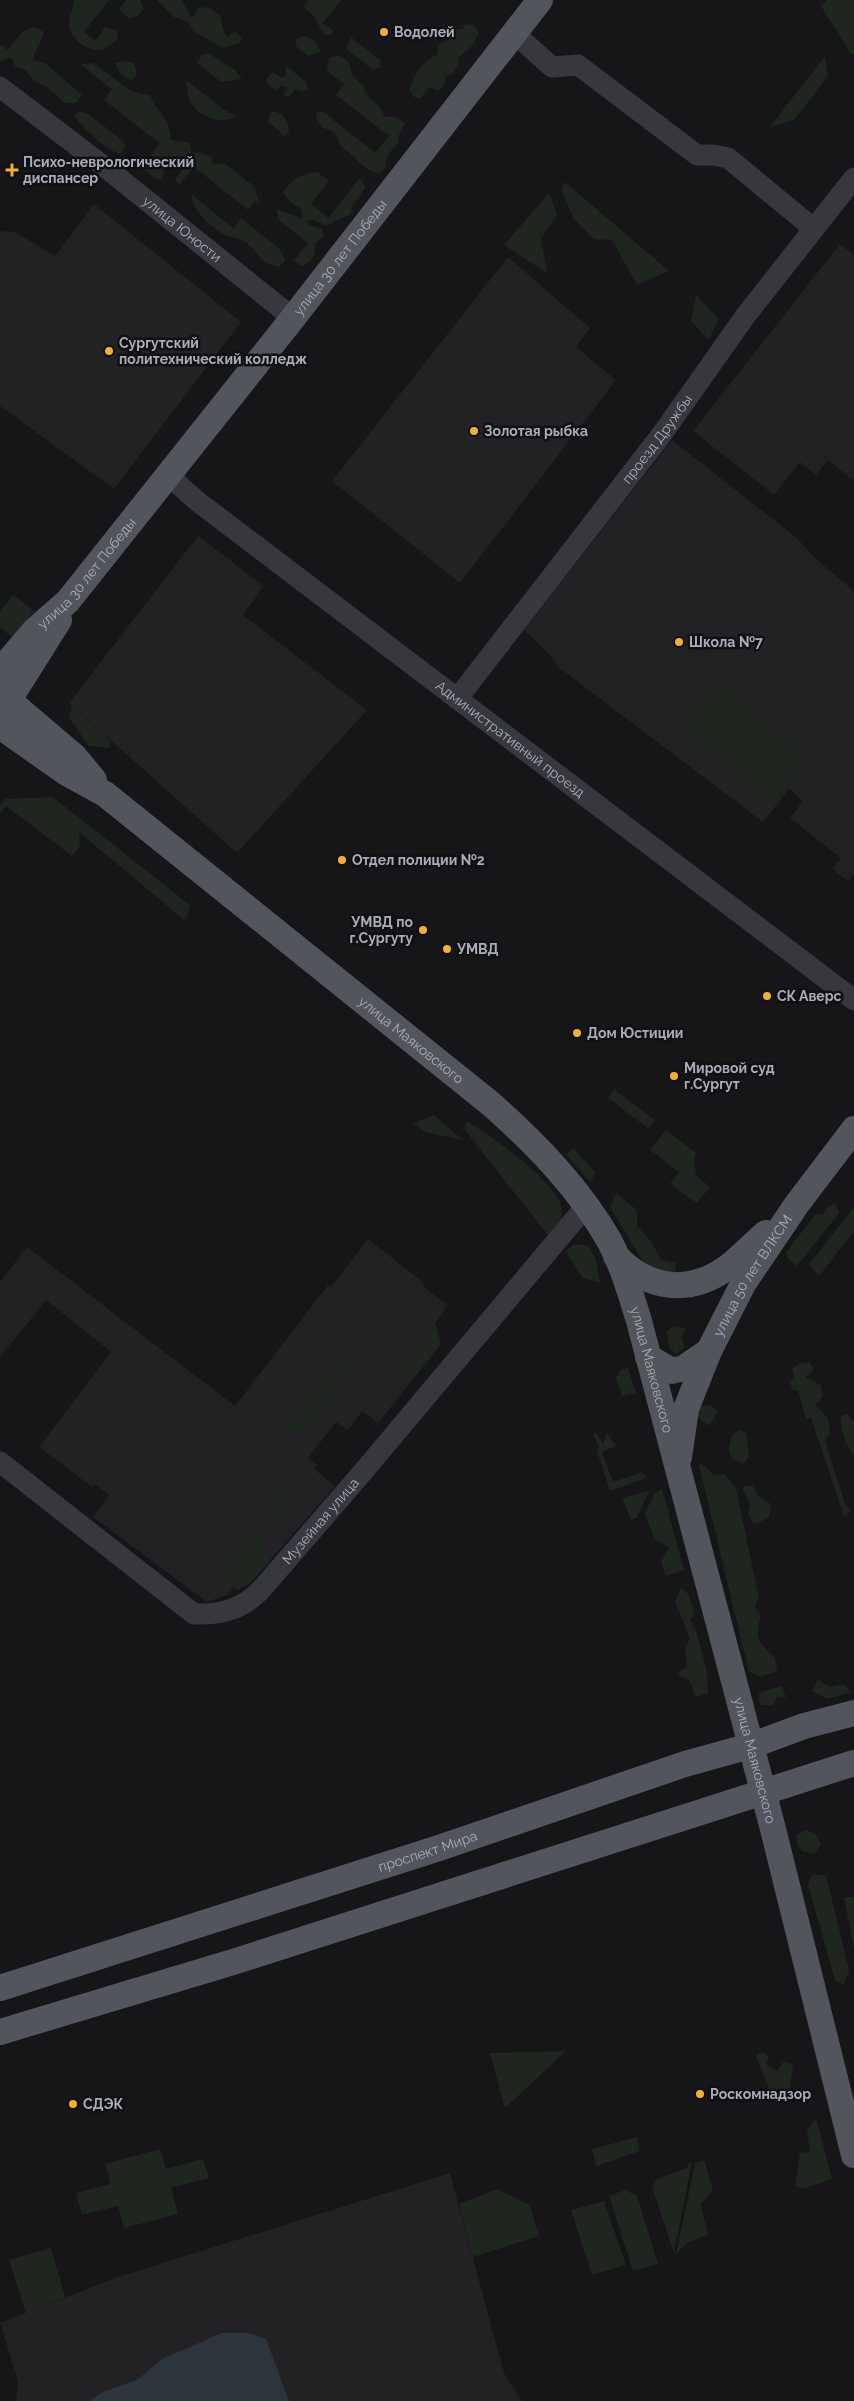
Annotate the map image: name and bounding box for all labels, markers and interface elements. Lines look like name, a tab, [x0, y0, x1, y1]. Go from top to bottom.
place label: Водолей	[394, 24, 455, 40]
marker: Водолей	[378, 26, 390, 38]
place label: Психо-неврологический диспансер	[23, 154, 194, 186]
marker: Психо-неврологический диспансер	[5, 163, 19, 177]
street label: улица Юности	[140, 193, 225, 265]
street label: улица 30 лет Победы	[290, 197, 390, 318]
place label: Сургутский политехнический колледж	[119, 335, 307, 367]
marker: Сургутский политехнический колледж	[103, 345, 115, 357]
street label: проезд Дружбы	[619, 392, 695, 487]
place label: Золотая рыбка	[484, 423, 588, 439]
marker: Золотая рыбка	[468, 425, 480, 437]
street label: улица 30 лет Победы	[34, 514, 139, 632]
place label: Школа №7	[689, 634, 763, 650]
marker: Школа №7	[673, 636, 685, 648]
street label: Административный проезд	[433, 677, 588, 801]
place label: Отдел полиции №2	[352, 852, 485, 868]
marker: Отдел полиции №2	[336, 854, 348, 866]
place label: УМВД по г.Сургуту	[350, 914, 414, 946]
marker: УМВД по г.Сургуту	[417, 924, 429, 936]
place label: УМВД	[456, 941, 499, 957]
marker: УМВД	[441, 943, 453, 955]
place label: СК Аверс	[777, 988, 842, 1004]
marker: СК Аверс	[761, 990, 773, 1002]
street label: улица Маяковского	[355, 993, 467, 1087]
place label: Дом Юстиции	[587, 1025, 683, 1041]
marker: Дом Юстиции	[571, 1027, 583, 1039]
place label: Мировой суд г.Сургут	[684, 1060, 775, 1092]
marker: Мировой суд г.Сургут	[668, 1070, 680, 1082]
street label: улица 50 лет ВЛКСМ	[710, 1212, 795, 1339]
street label: улица Маяковского	[627, 1305, 676, 1435]
street label: Музейная улица	[279, 1475, 362, 1567]
street label: улица Маяковского	[731, 1695, 779, 1825]
street label: проспект Мира	[376, 1828, 479, 1875]
place label: Роскомнадзор	[710, 2086, 811, 2102]
marker: Роскомнадзор	[694, 2088, 706, 2100]
place label: СДЭК	[83, 2096, 124, 2112]
marker: СДЭК	[67, 2098, 79, 2110]

